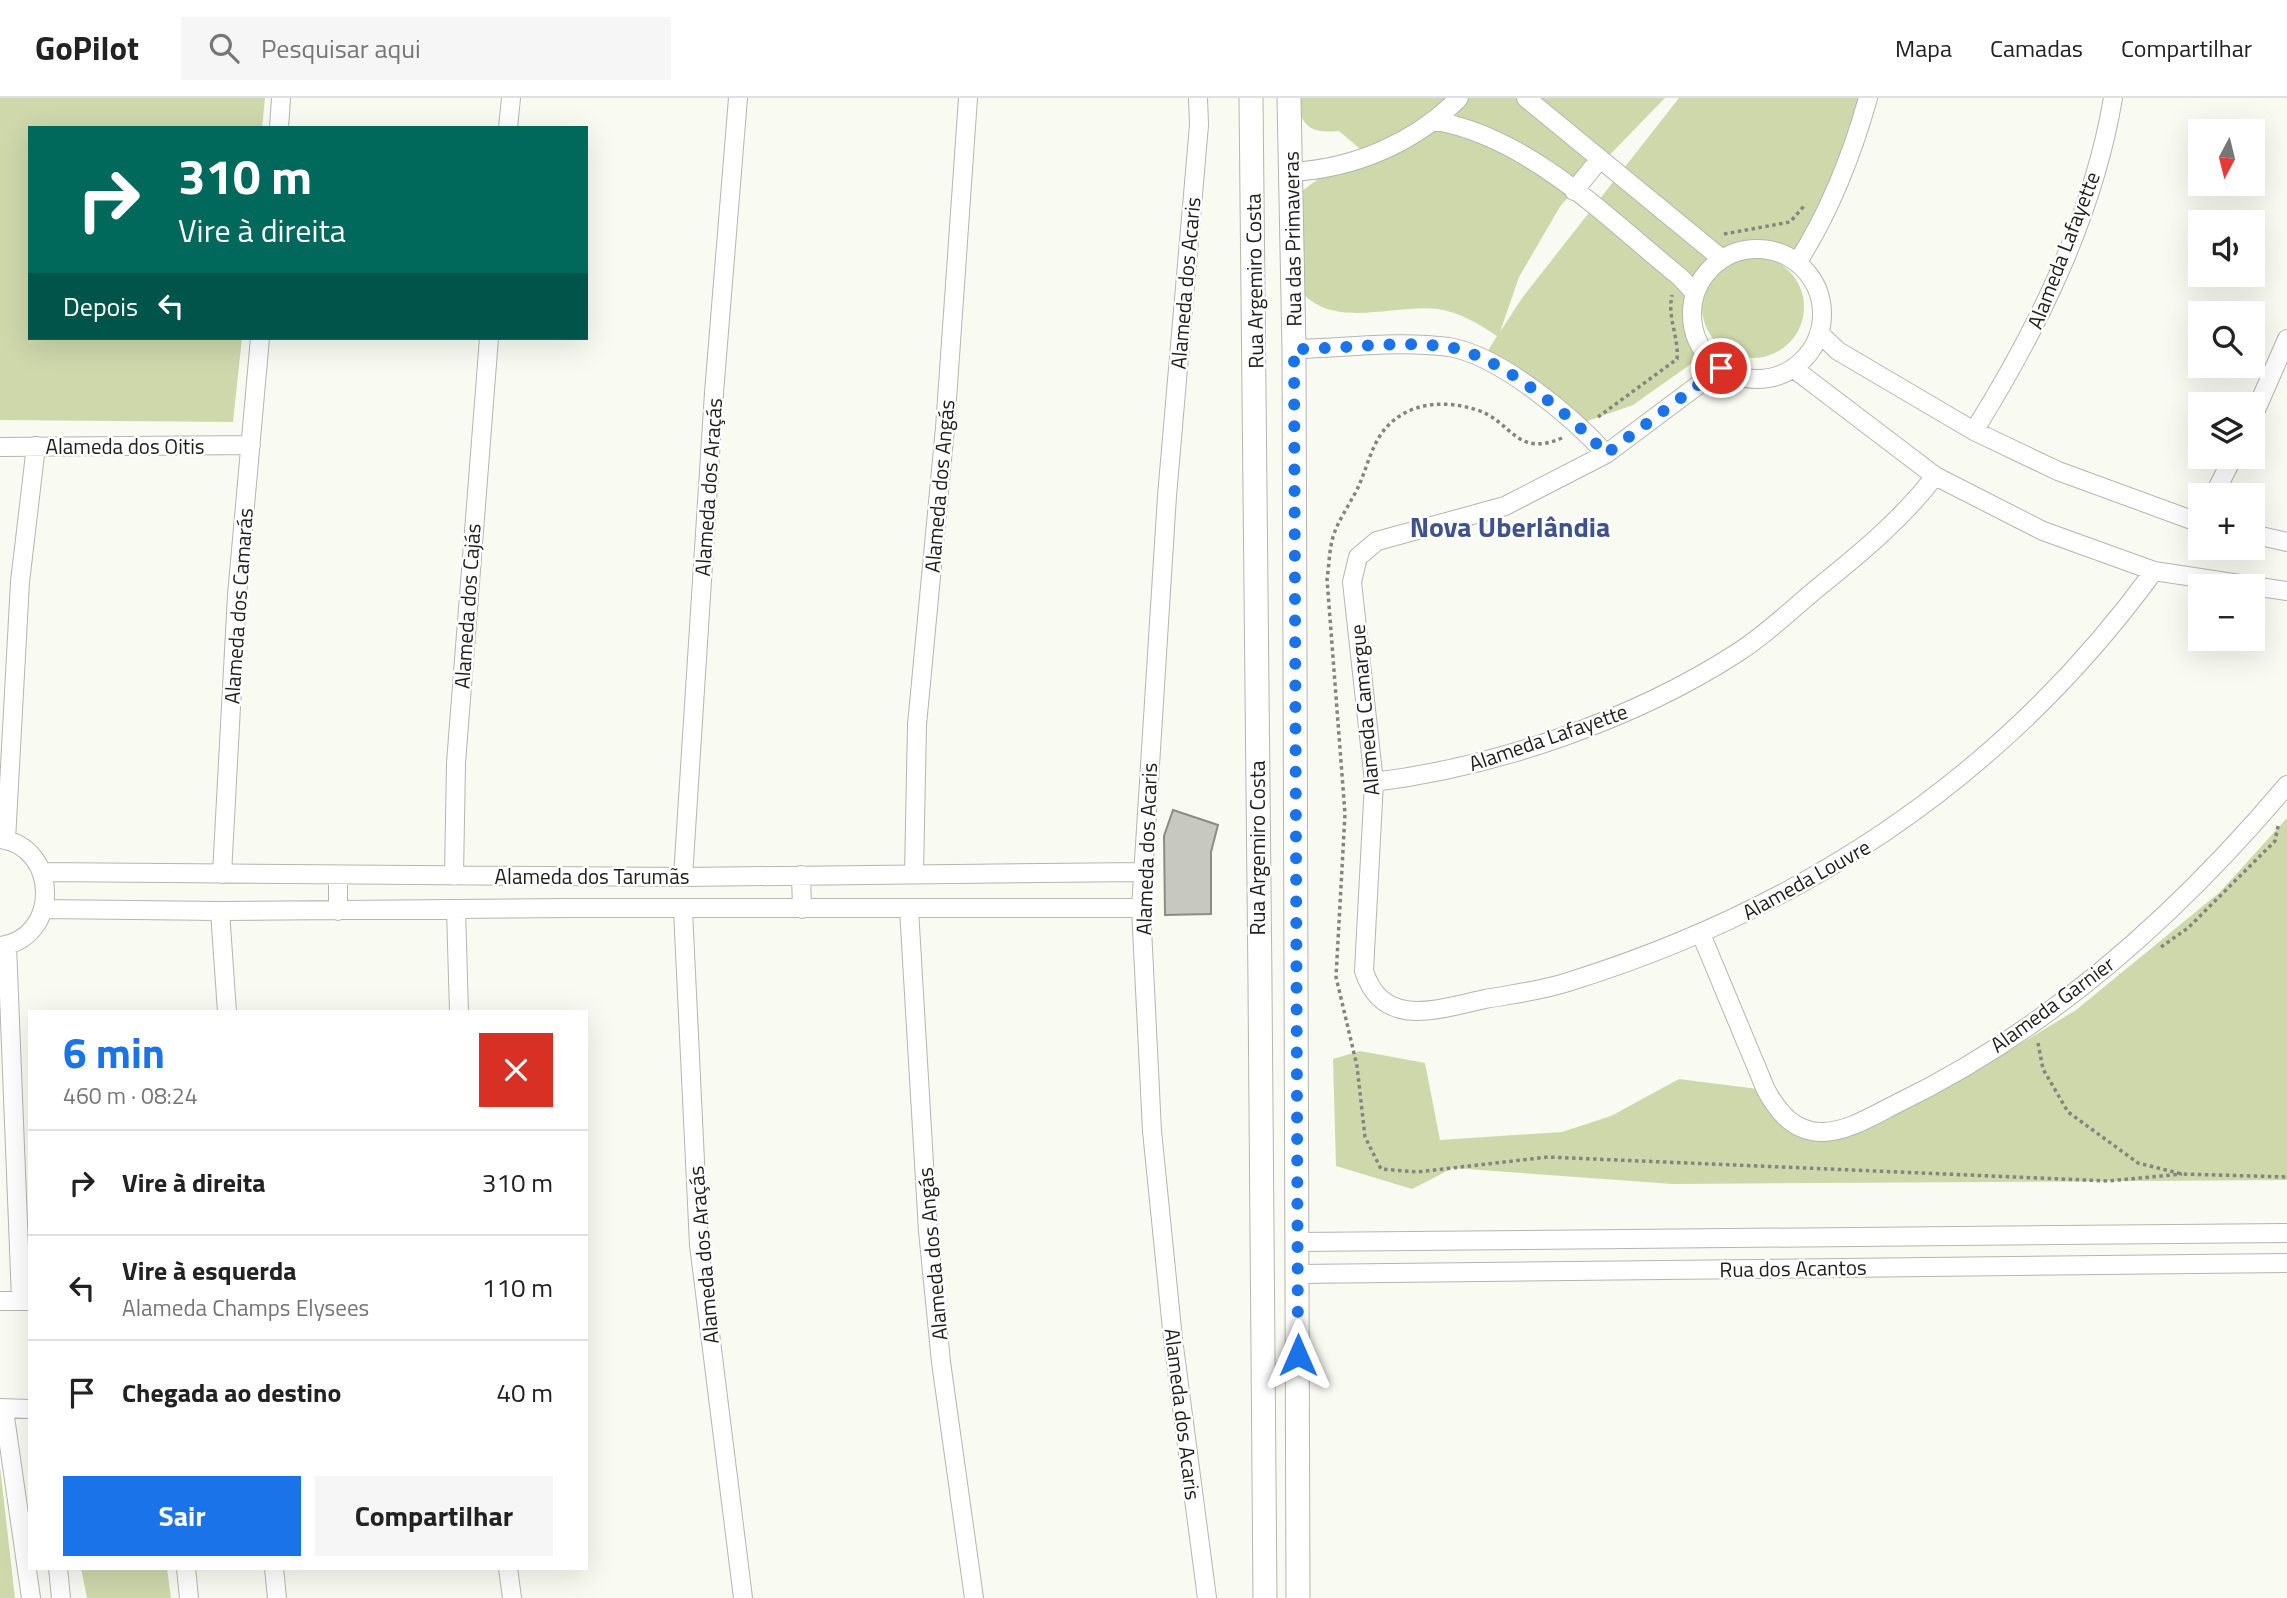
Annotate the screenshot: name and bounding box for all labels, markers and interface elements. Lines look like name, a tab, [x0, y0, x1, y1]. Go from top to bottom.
search box	[181, 17, 671, 80]
text: GoPilot	[35, 23, 139, 73]
icon: search	[205, 29, 243, 67]
text: Pesquisar aqui	[261, 29, 421, 68]
text: Mapa	[1895, 30, 1952, 66]
text: Camadas	[1990, 30, 2083, 66]
text: Compartilhar	[2121, 30, 2252, 66]
north arrow	[2188, 119, 2264, 196]
map controls	[2188, 119, 2265, 651]
text: 310 m	[178, 138, 312, 213]
street label: Rua das Primaveras	[1274, 151, 1310, 327]
icon: right	[63, 154, 154, 245]
street label: Alameda Lafayette	[2018, 167, 2108, 333]
street label: Rua Argemiro Costa	[1236, 193, 1272, 369]
street label: Alameda dos Acaris	[1162, 196, 1208, 370]
text: Vire à direita	[178, 206, 346, 254]
button: sound	[2188, 210, 2265, 287]
text: Depois	[63, 287, 138, 326]
icon: left	[152, 287, 190, 325]
button: search	[2188, 301, 2265, 378]
pin	[1691, 338, 1751, 398]
icon: arrive	[1702, 349, 1740, 387]
button: layers	[2188, 392, 2265, 469]
street label: Alameda dos Araçás	[686, 397, 730, 577]
street label: Alameda dos Angás	[915, 398, 963, 574]
street label: Alameda dos Oitis	[45, 430, 205, 462]
button: +	[2188, 483, 2265, 560]
district label: Nova Uberlândia	[1410, 505, 1610, 548]
street label: Alameda dos Camarás	[215, 507, 261, 705]
street label: Alameda dos Cajás	[445, 522, 489, 690]
button: −	[2188, 574, 2265, 651]
street label: Alameda Camargue	[1341, 623, 1387, 797]
street label: Alameda Lafayette	[1464, 695, 1632, 779]
street label: Rua Argemiro Costa	[1241, 760, 1273, 936]
street label: Alameda dos Acaris	[1127, 762, 1165, 936]
street label: Alameda Louvre	[1736, 831, 1876, 927]
street label: Alameda dos Tarumãs	[495, 860, 689, 892]
street label: Alameda Garnier	[1983, 948, 2121, 1060]
text: 6 min	[63, 1020, 165, 1084]
button: close	[479, 1033, 553, 1107]
text: 460 m · 08:24	[63, 1078, 198, 1113]
text: Vire à direita	[122, 1163, 265, 1202]
text: 310 m	[482, 1163, 553, 1202]
icon: right	[63, 1164, 101, 1202]
street label: Alameda dos Araçás	[679, 1165, 727, 1345]
street label: Alameda dos Angás	[908, 1166, 956, 1342]
text: Vire à esquerda	[122, 1251, 297, 1290]
street label: Rua dos Acantos	[1719, 1251, 1867, 1285]
text: 110 m	[482, 1268, 553, 1307]
icon: left	[63, 1269, 101, 1307]
text: Alameda Champs Elysees	[122, 1290, 369, 1325]
position arrow	[1261, 1318, 1335, 1392]
street label: Alameda dos Acaris	[1157, 1326, 1209, 1502]
text: Chegada ao destino	[122, 1373, 341, 1412]
text: 40 m	[496, 1373, 553, 1412]
icon: arrive	[63, 1374, 101, 1412]
button: Sair	[63, 1476, 301, 1556]
button: Compartilhar	[315, 1476, 553, 1556]

